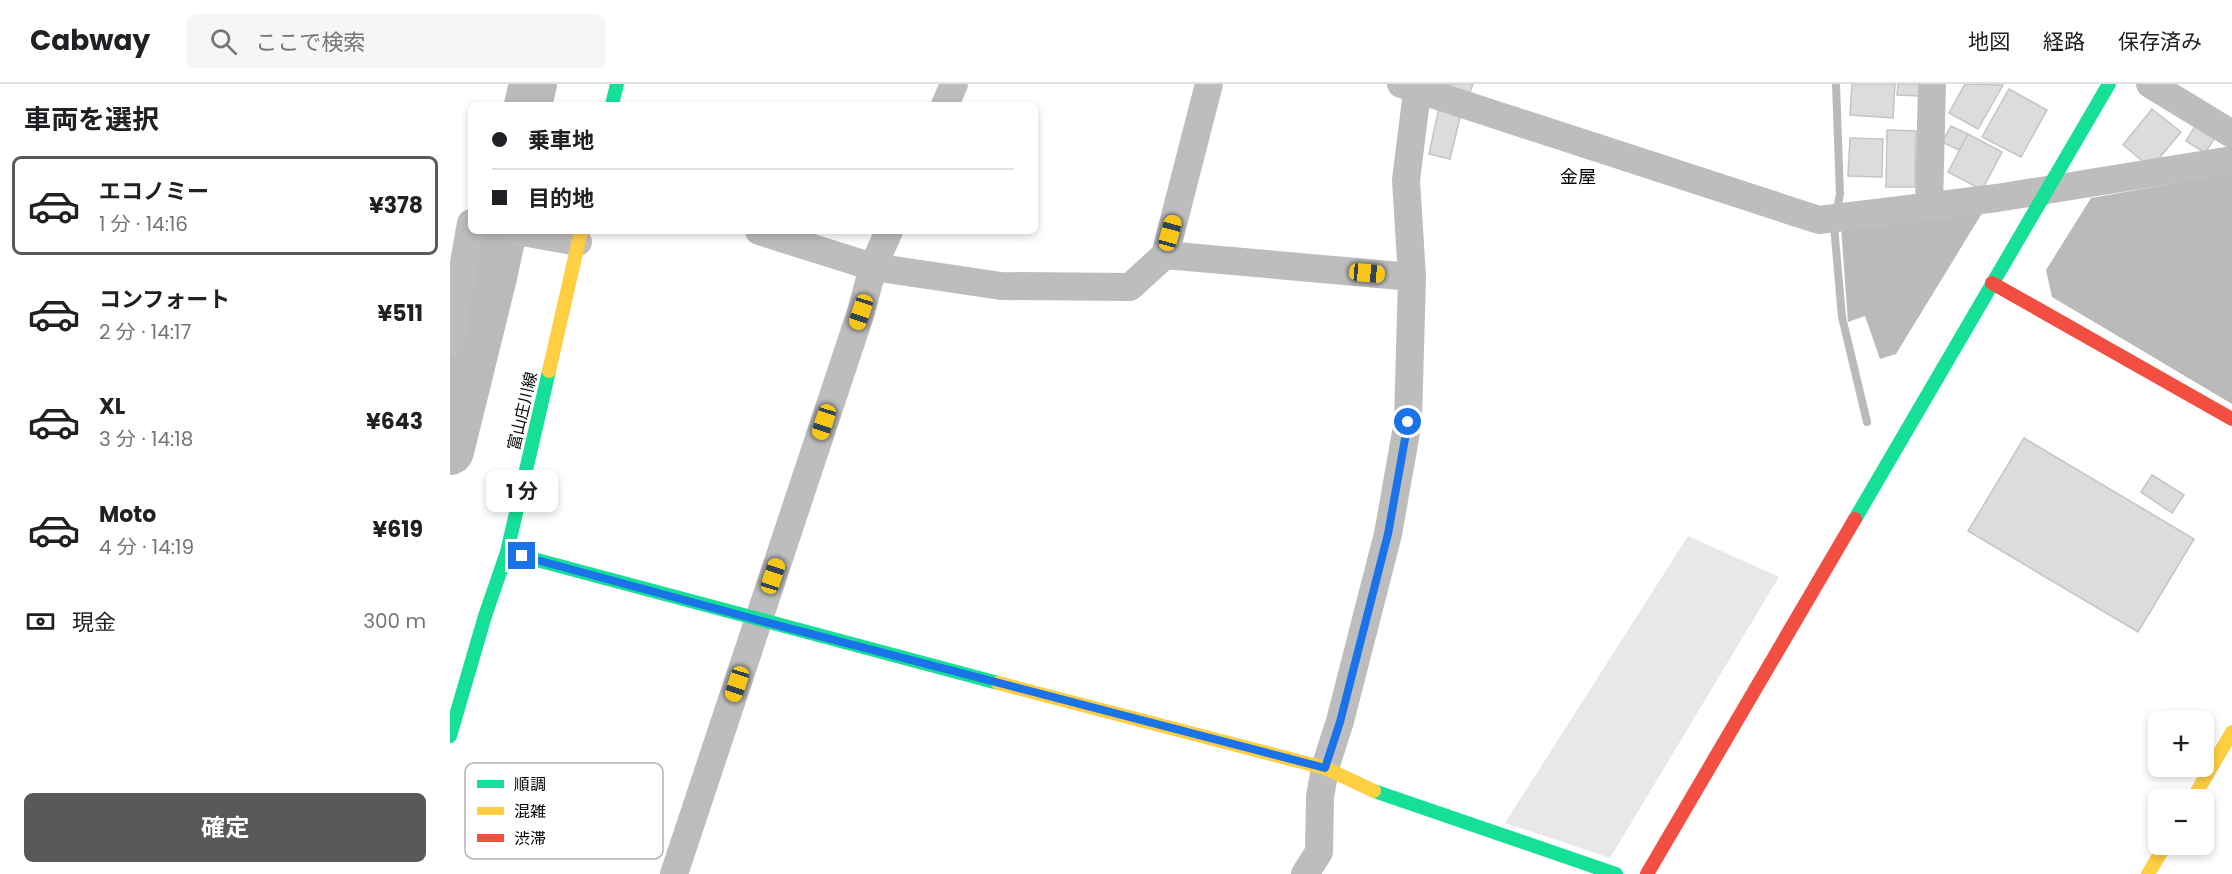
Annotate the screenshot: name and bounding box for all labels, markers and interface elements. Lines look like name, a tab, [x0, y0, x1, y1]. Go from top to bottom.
search box	[186, 14, 606, 68]
text: Cabway	[30, 21, 150, 60]
icon: search	[207, 25, 240, 58]
text: ここで検索	[255, 27, 365, 58]
text: 地図	[1968, 27, 2010, 56]
text: 経路	[2043, 27, 2085, 56]
text: 保存済み	[2118, 27, 2202, 56]
text: 車両を選択	[24, 101, 159, 138]
text: 乗車地	[528, 125, 594, 156]
district label: 金屋	[1560, 164, 1596, 189]
text: エコノミー	[99, 176, 209, 207]
icon: car	[27, 179, 81, 233]
text: 目的地	[528, 183, 594, 214]
text: ¥378	[369, 190, 423, 221]
text: 1 分 · 14:16	[99, 210, 188, 238]
car	[1157, 213, 1183, 253]
car	[1348, 262, 1386, 284]
text: コンフォート	[99, 284, 230, 315]
icon: car	[27, 287, 81, 341]
car	[847, 292, 875, 332]
text: ¥511	[377, 298, 423, 329]
text: 2 分 · 14:17	[99, 318, 191, 346]
street label: 富山庄川線	[502, 370, 543, 453]
text: XL	[99, 391, 125, 422]
icon: car	[27, 395, 81, 449]
car	[810, 402, 838, 442]
text: ¥643	[366, 406, 423, 437]
route start	[1394, 408, 1421, 435]
text: 3 分 · 14:18	[99, 425, 193, 453]
callout: 1 分	[486, 469, 558, 511]
text: 1 分	[506, 477, 538, 505]
text: Moto	[99, 499, 156, 530]
icon: car	[27, 503, 81, 557]
text: ¥619	[372, 514, 423, 545]
text: 4 分 · 14:19	[99, 533, 194, 561]
route end	[508, 542, 535, 569]
car	[759, 556, 787, 596]
icon: cash	[24, 605, 57, 638]
text: 現金	[72, 607, 116, 638]
text: 300 m	[363, 607, 426, 635]
car	[723, 664, 751, 704]
map controls	[2148, 711, 2214, 855]
button: +	[2148, 711, 2214, 777]
legend	[465, 763, 663, 859]
text: 順調	[514, 773, 546, 796]
button: −	[2148, 789, 2214, 855]
button: 確定	[24, 793, 426, 862]
text: 混雑	[514, 800, 546, 823]
text: 渋滞	[514, 827, 546, 850]

